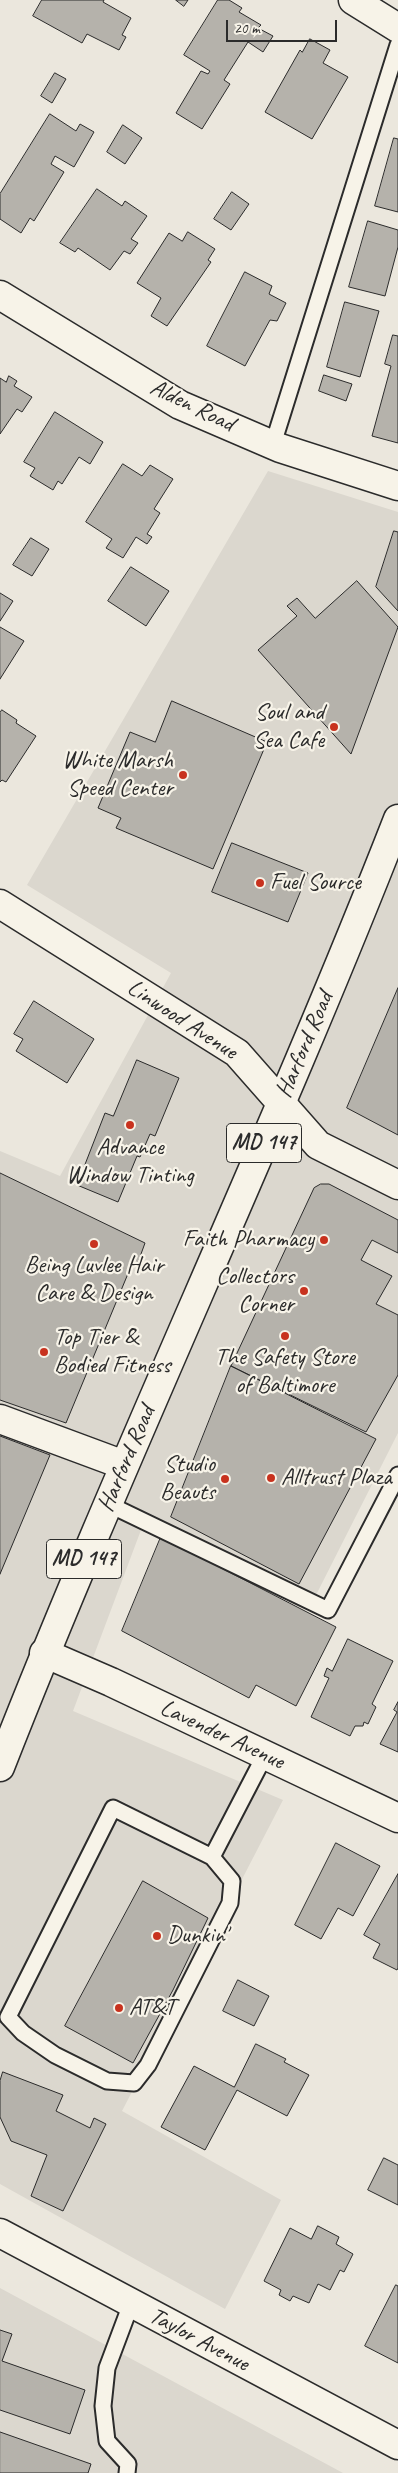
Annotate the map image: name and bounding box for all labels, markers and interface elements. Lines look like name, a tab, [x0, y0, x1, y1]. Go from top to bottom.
scale bar	[228, 10, 339, 42]
text: 20 m	[234, 19, 260, 38]
street label: Alden Road	[145, 373, 239, 439]
place label: Soul and Sea Cafe	[253, 699, 324, 755]
marker: Soul and Sea Cafe	[328, 721, 340, 733]
place label: White Marsh Speed Center	[62, 747, 173, 803]
marker: White Marsh Speed Center	[177, 769, 189, 781]
place label: Fuel Source	[270, 869, 361, 897]
marker: Fuel Source	[254, 877, 266, 889]
street label: Linwood Avenue	[122, 974, 242, 1066]
street label: Harford Road	[270, 988, 340, 1102]
marker: Advance Window Tinting	[124, 1119, 136, 1131]
road number: MD 147	[226, 1124, 302, 1162]
place label: Advance Window Tinting	[66, 1134, 194, 1190]
place label: Faith Pharmacy	[183, 1226, 314, 1254]
marker: Faith Pharmacy	[318, 1234, 330, 1246]
marker: Being Luvlee Hair Care & Design	[88, 1238, 100, 1250]
place label: Being Luvlee Hair Care & Design	[25, 1252, 163, 1308]
place label: Collectors Corner	[216, 1263, 294, 1319]
marker: Collectors Corner	[298, 1285, 310, 1297]
place label: Top Tier & Bodied Fitness	[54, 1324, 170, 1380]
marker: The Safety Store of Baltimore	[279, 1330, 291, 1342]
place label: The Safety Store of Baltimore	[215, 1344, 355, 1400]
marker: Top Tier & Bodied Fitness	[38, 1346, 50, 1358]
street label: Harford Road	[92, 1402, 162, 1516]
place label: Studio Beauts	[160, 1451, 215, 1507]
place label: Alltrust Plaza	[281, 1464, 392, 1492]
marker: Alltrust Plaza	[265, 1472, 277, 1484]
marker: Studio Beauts	[219, 1473, 231, 1485]
road number: MD 147	[46, 1540, 122, 1578]
street label: Lavender Avenue	[155, 1694, 289, 1776]
place label: Dunkin'	[167, 1922, 227, 1950]
marker: Dunkin'	[151, 1930, 163, 1942]
place label: AT&T	[129, 1994, 175, 2022]
marker: AT&T	[113, 2002, 125, 2014]
street label: Taylor Avenue	[144, 2302, 254, 2378]

